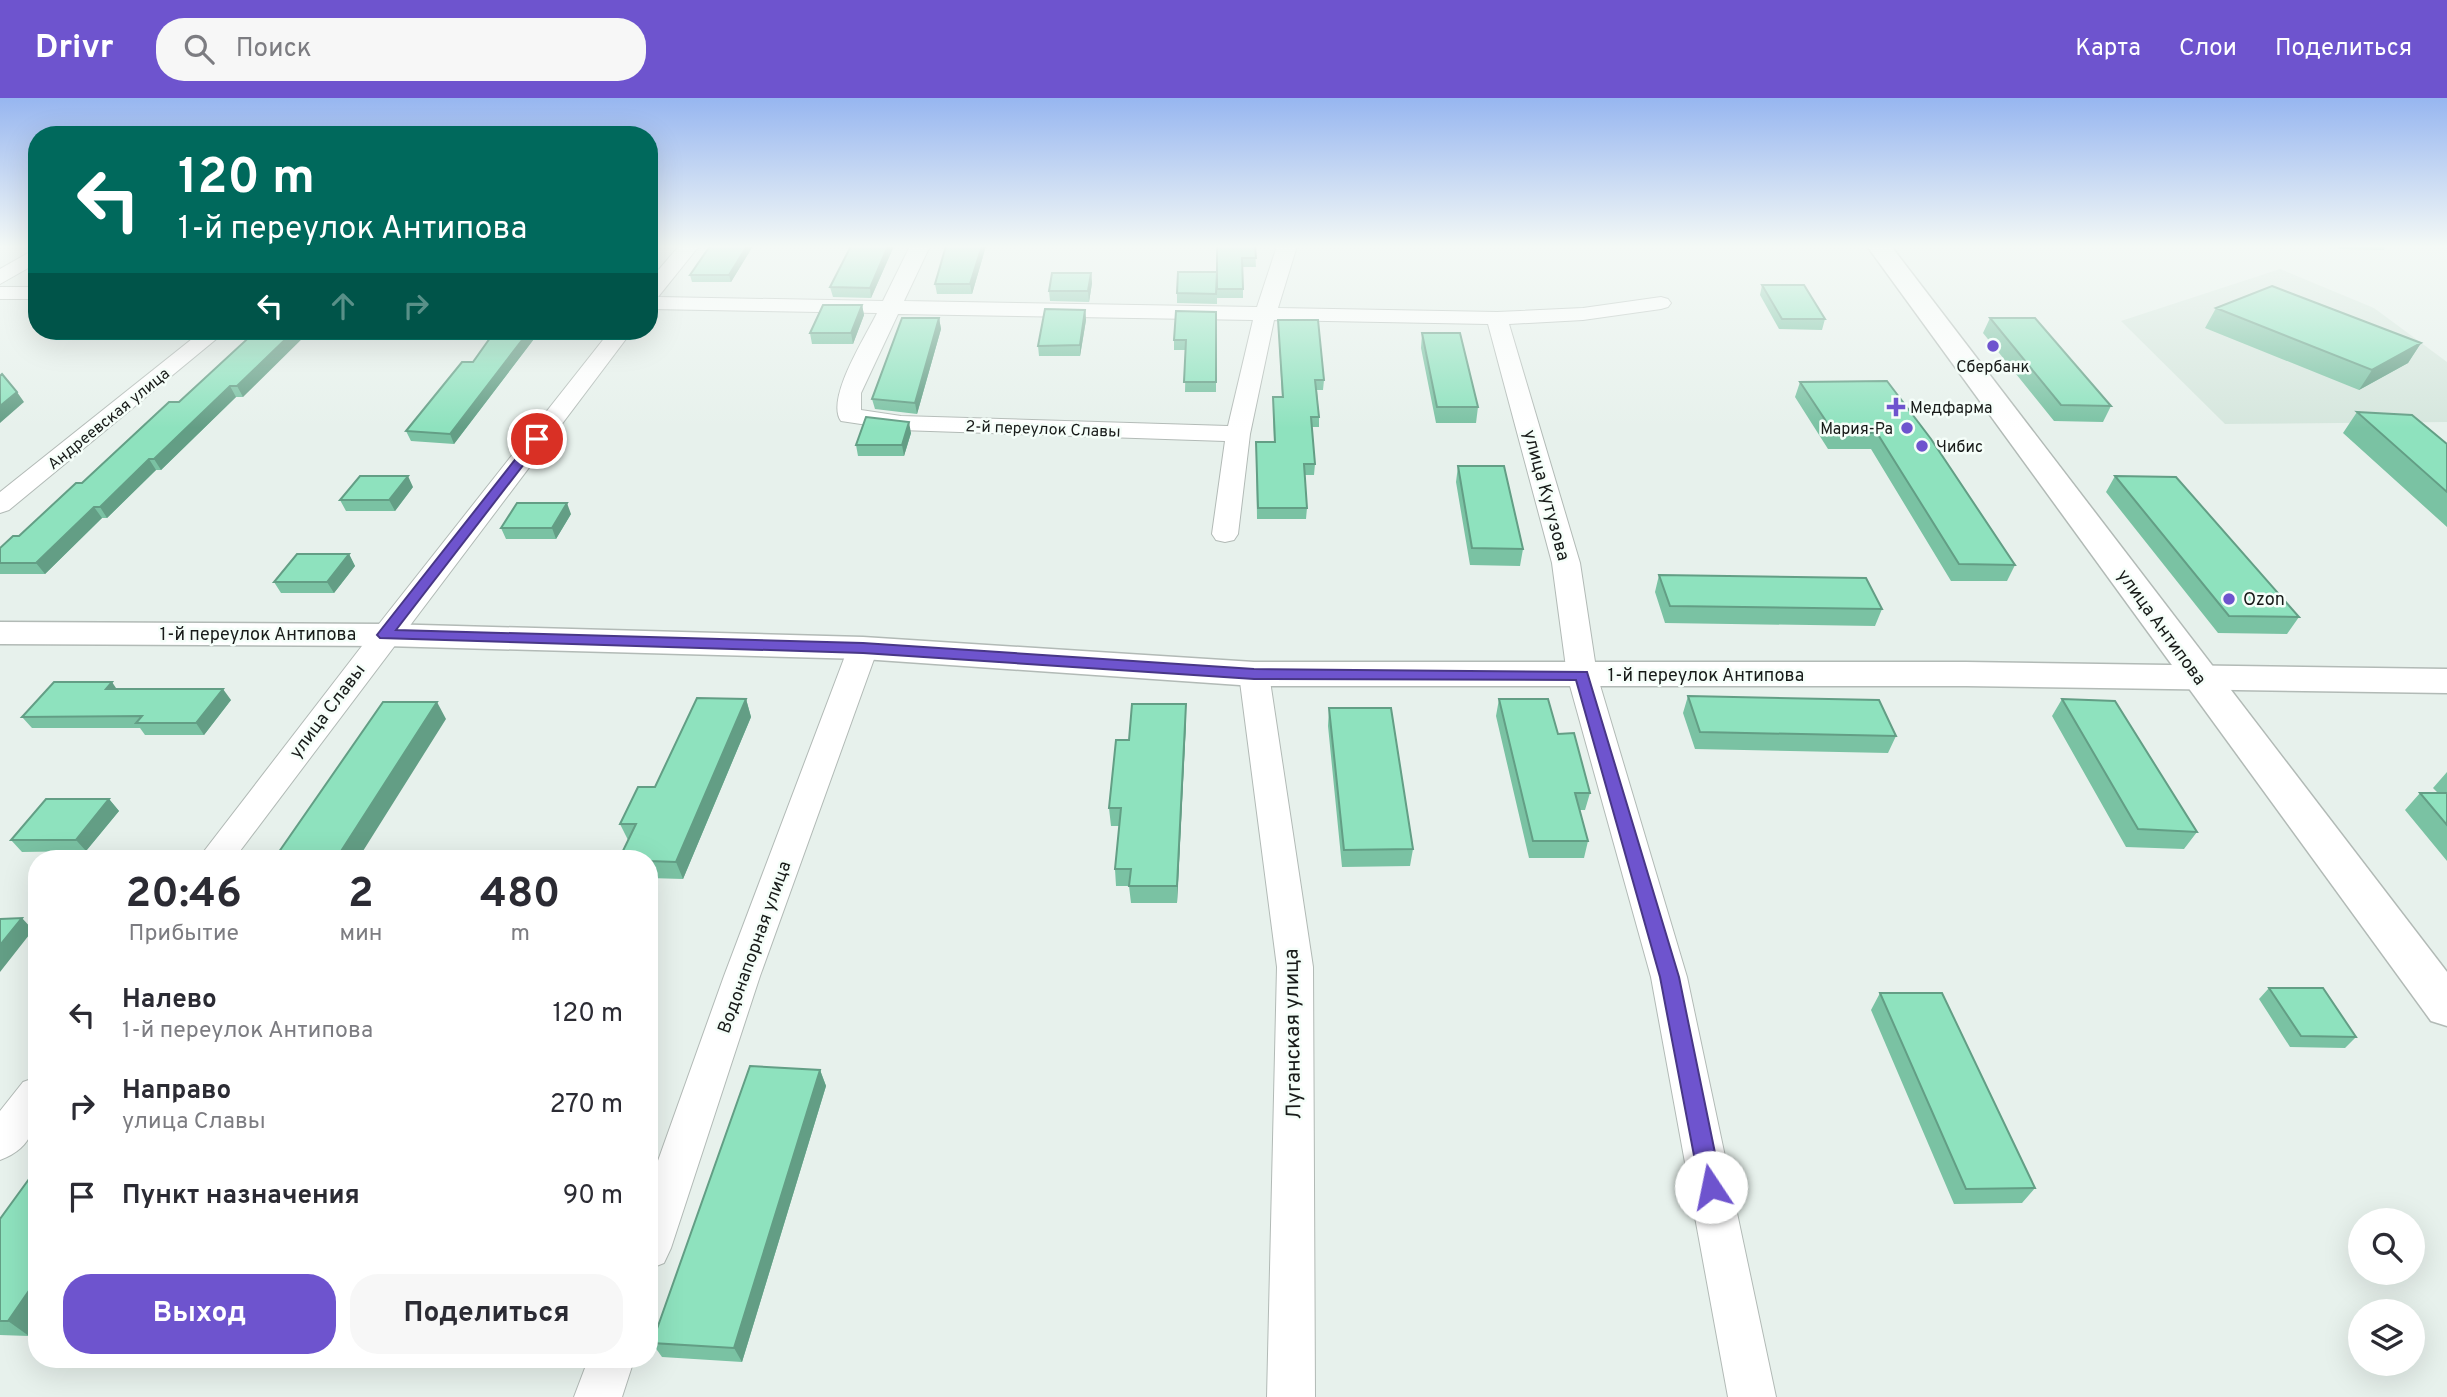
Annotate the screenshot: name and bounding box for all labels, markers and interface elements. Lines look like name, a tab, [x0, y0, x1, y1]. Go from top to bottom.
search box	[156, 18, 646, 81]
text: Drivr	[35, 28, 114, 70]
icon: search	[180, 30, 218, 68]
text: Поиск	[236, 33, 312, 66]
text: Карта	[2075, 34, 2141, 64]
text: Слои	[2179, 34, 2237, 64]
text: Поделиться	[2275, 34, 2412, 64]
text: 120 m	[178, 149, 315, 211]
icon: left	[63, 154, 154, 245]
text: 1-й переулок Антипова	[178, 210, 527, 250]
icon: left	[251, 287, 289, 325]
icon: ahead	[324, 287, 362, 325]
icon: right	[397, 287, 435, 325]
marker: Сбербанк	[1985, 338, 2001, 354]
place label: Сбербанк	[1956, 358, 2030, 378]
street label: Андреевская улица	[44, 364, 174, 475]
marker: Медфарма	[1888, 399, 1904, 415]
place label: Медфарма	[1910, 399, 1993, 419]
pin	[507, 409, 567, 469]
street label: 2-й переулок Славы	[965, 417, 1121, 443]
icon: arrive	[518, 420, 556, 458]
place label: Мария-Ра	[1820, 420, 1893, 440]
marker: Мария-Ра	[1899, 420, 1915, 436]
street label: улица Кутузова	[1517, 427, 1574, 563]
marker: Чибис	[1914, 438, 1930, 454]
place label: Чибис	[1936, 438, 1983, 458]
street label: улица Антипова	[2111, 565, 2211, 690]
place label: Ozon	[2243, 589, 2285, 612]
marker: Ozon	[2221, 591, 2237, 607]
street label: 1-й переулок Антипова	[160, 624, 356, 647]
street label: улица Славы	[285, 660, 371, 764]
street label: 1-й переулок Антипова	[1608, 665, 1804, 688]
street label: Водонапорная улица	[713, 858, 797, 1037]
text: 20:46	[126, 869, 242, 922]
text: 2	[348, 869, 374, 922]
text: 480	[480, 869, 560, 922]
text: Прибытие	[129, 920, 239, 949]
text: мин	[340, 920, 382, 949]
text: m	[510, 920, 530, 949]
street label: Луганская улица	[1279, 948, 1308, 1120]
text: Налево	[122, 984, 217, 1017]
icon: left	[63, 996, 101, 1034]
text: 120 m	[553, 998, 623, 1031]
text: 1-й переулок Антипова	[122, 1017, 373, 1046]
text: Направо	[122, 1075, 231, 1108]
icon: right	[63, 1087, 101, 1125]
text: 270 m	[550, 1089, 623, 1122]
text: улица Славы	[122, 1108, 266, 1137]
position arrow	[1674, 1150, 1748, 1224]
icon: arrive	[63, 1178, 101, 1216]
text: Пункт назначения	[122, 1180, 360, 1213]
text: 90 m	[563, 1180, 623, 1213]
map controls	[2348, 1208, 2425, 1376]
button: search	[2348, 1208, 2425, 1285]
button: Выход	[63, 1274, 336, 1354]
button: Поделиться	[350, 1274, 623, 1354]
button: layers	[2348, 1299, 2425, 1376]

